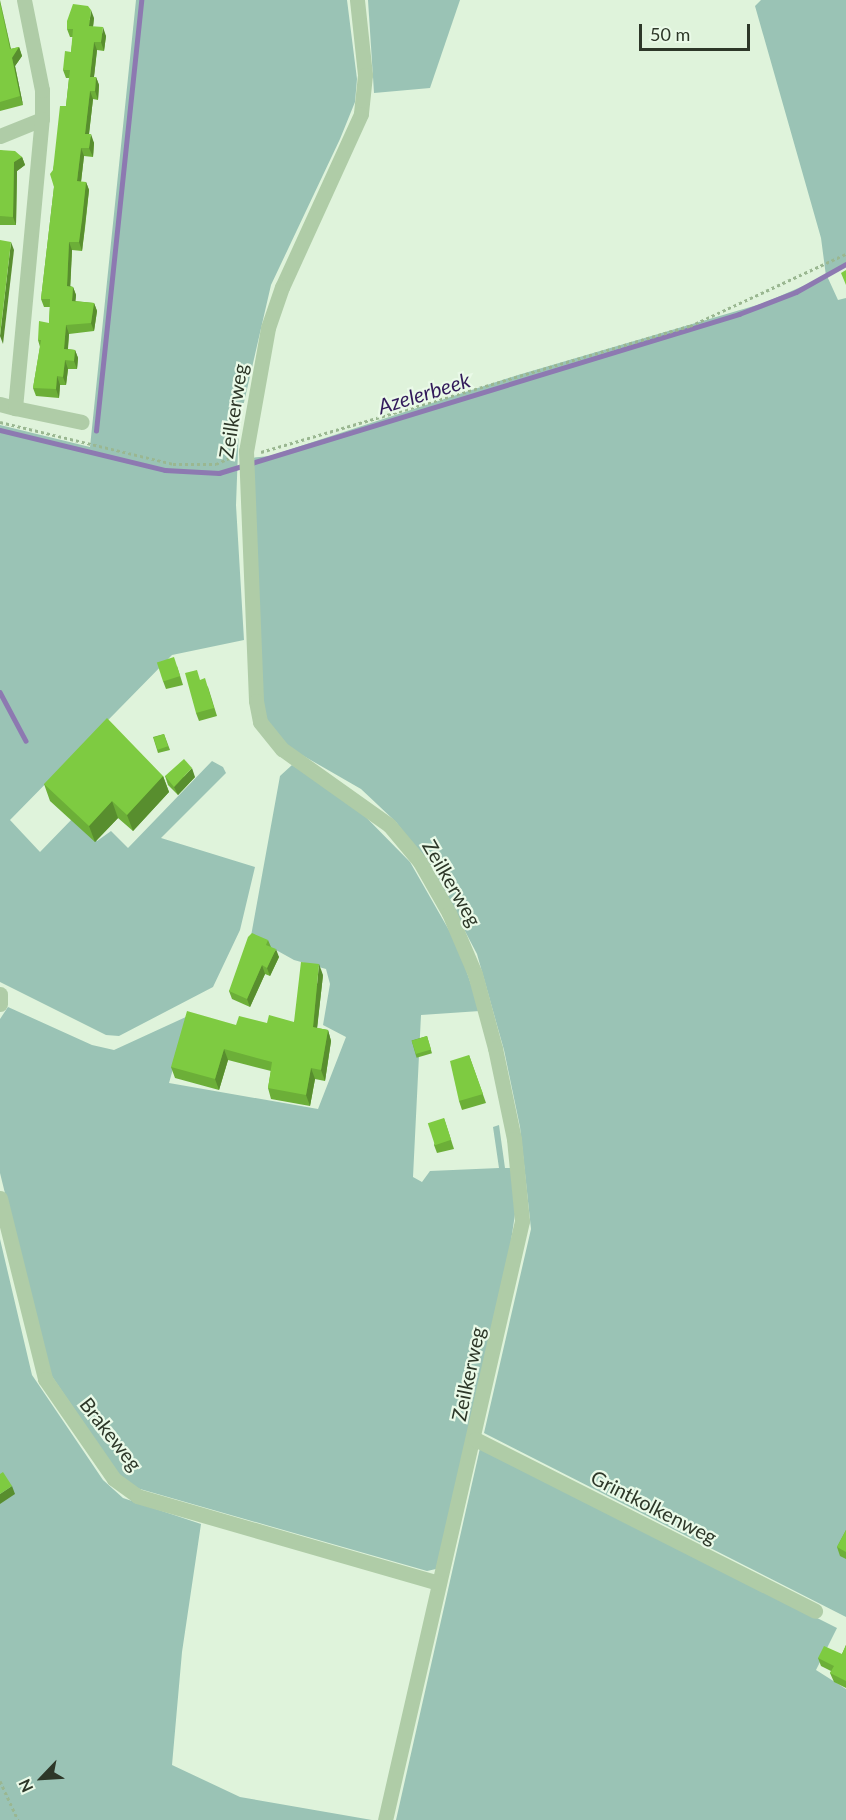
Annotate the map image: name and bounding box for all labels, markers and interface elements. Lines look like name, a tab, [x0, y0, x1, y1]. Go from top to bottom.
scale bar	[642, 12, 753, 50]
text: 50 m	[650, 23, 690, 45]
street label: Zeilkerweg	[214, 362, 252, 460]
water label: Azelerbeek	[375, 367, 473, 419]
street label: Zeilkerweg	[418, 836, 486, 930]
street label: Zeilkerweg	[446, 1325, 490, 1423]
street label: Brakeweg	[75, 1393, 147, 1475]
street label: Grintkolkenweg	[587, 1465, 721, 1549]
north arrow	[12, 1748, 72, 1808]
text: N	[14, 1776, 36, 1795]

